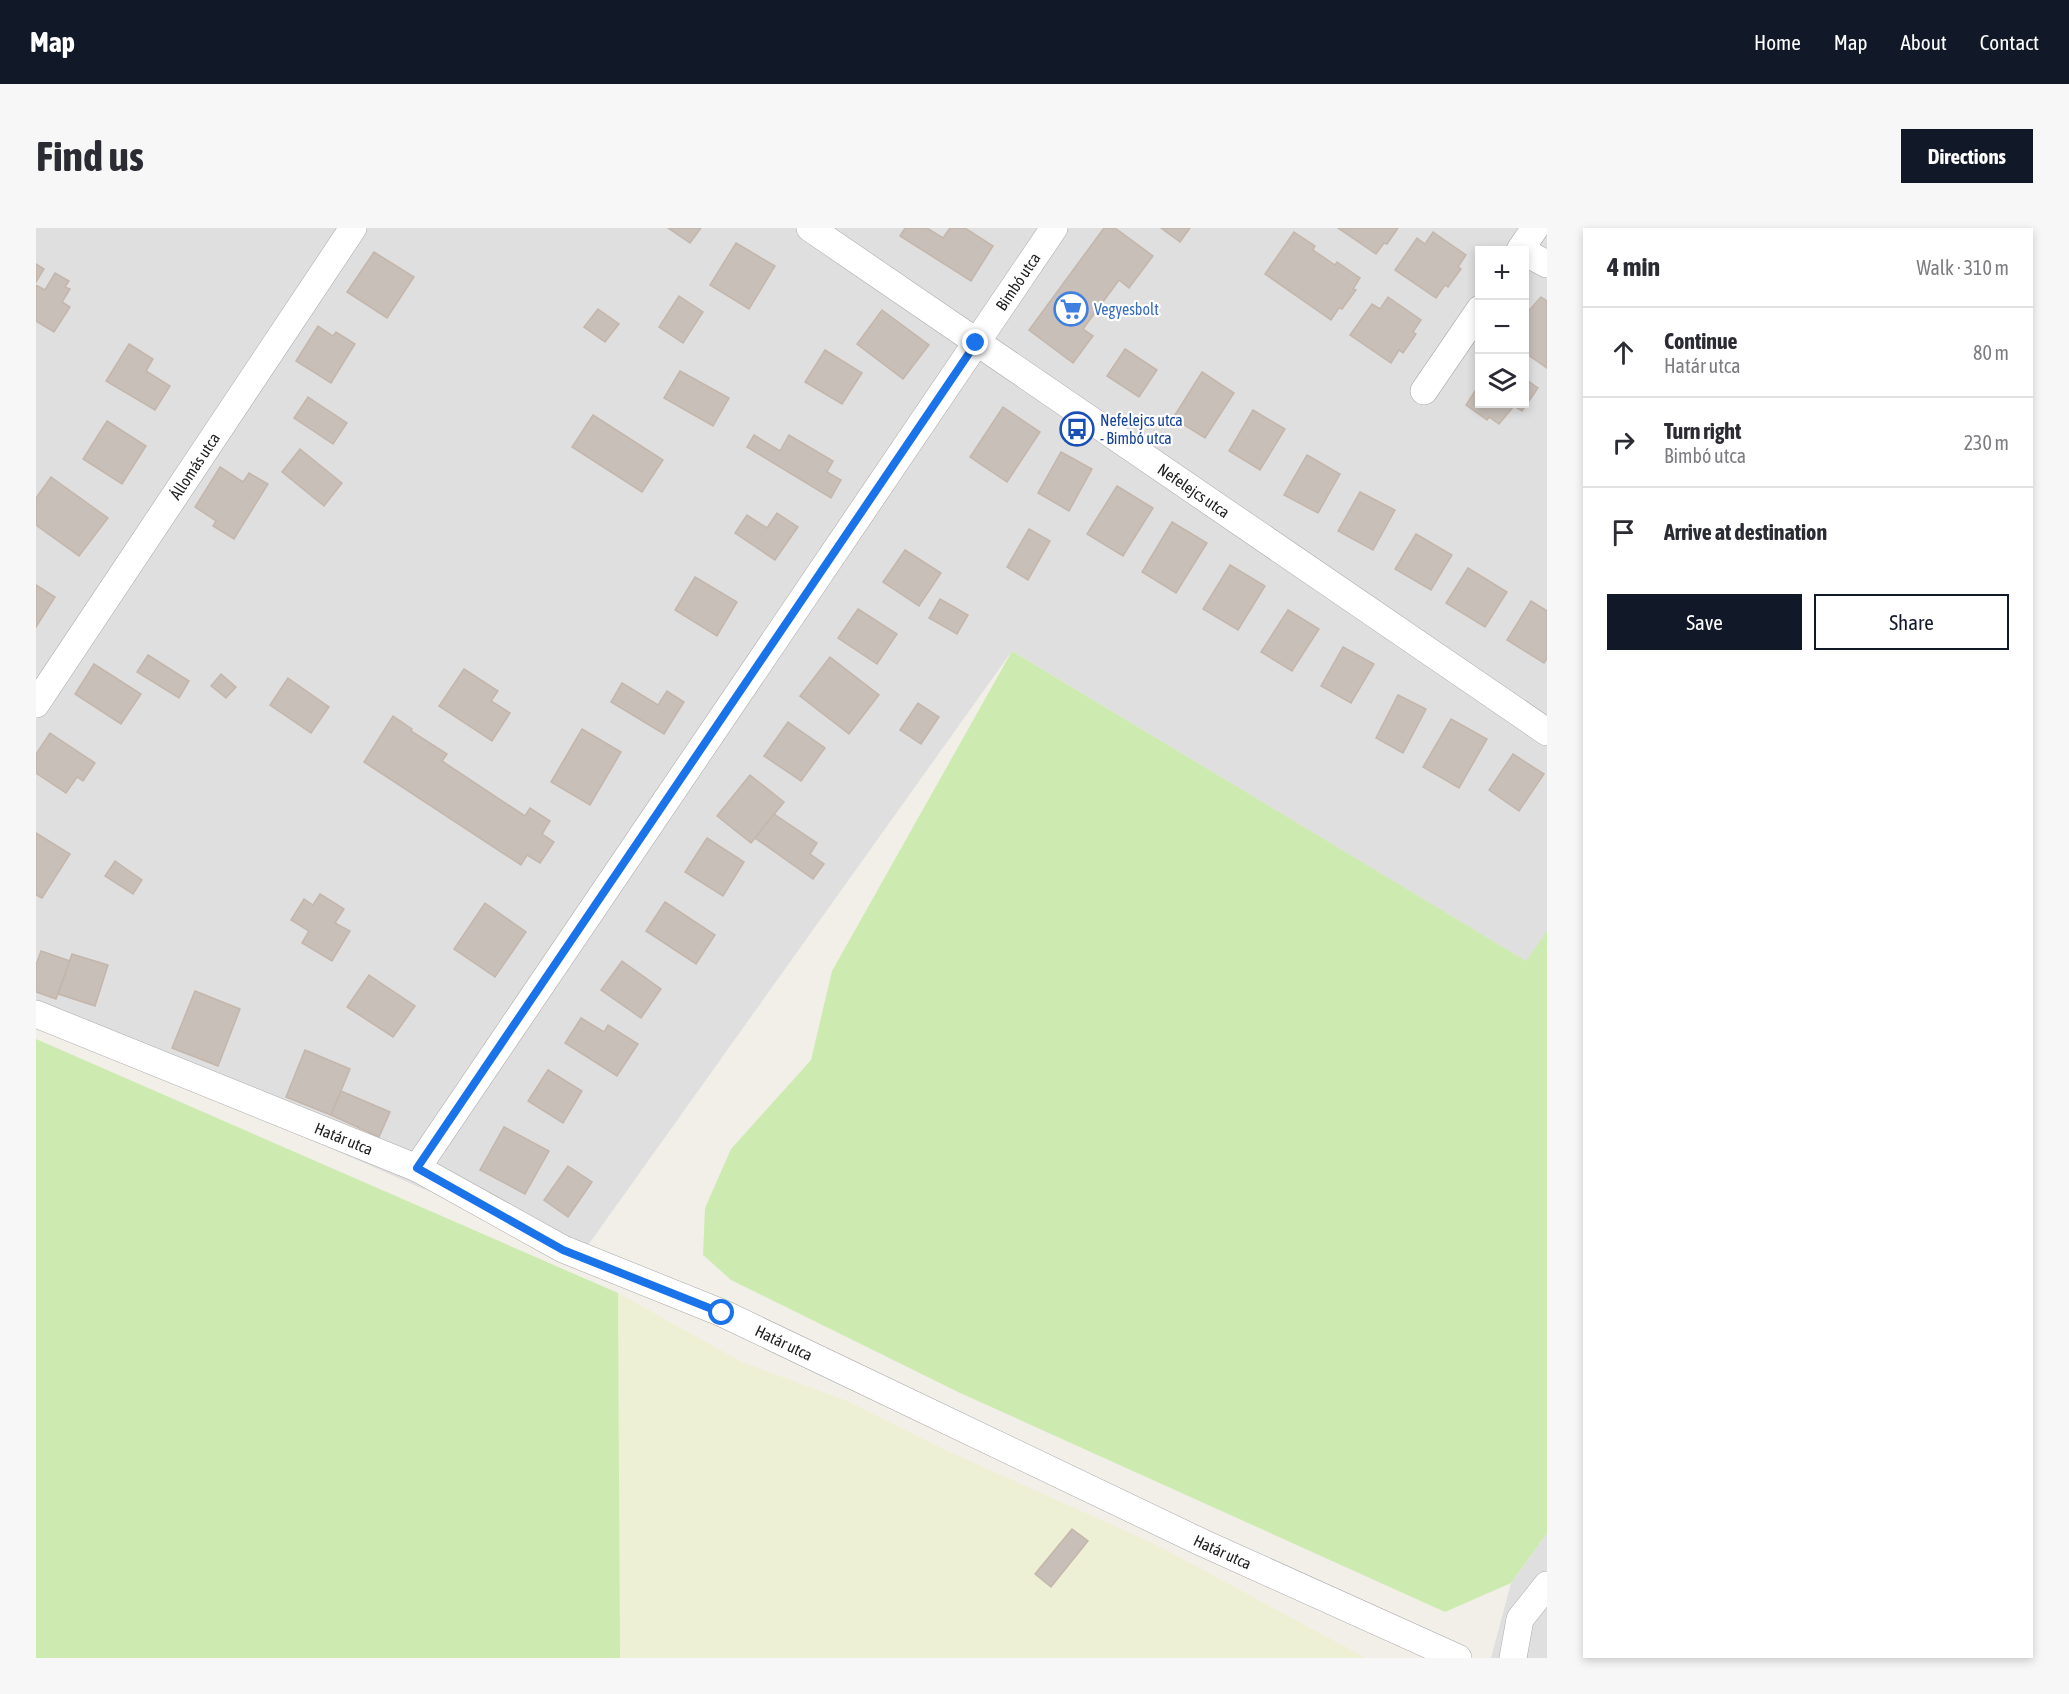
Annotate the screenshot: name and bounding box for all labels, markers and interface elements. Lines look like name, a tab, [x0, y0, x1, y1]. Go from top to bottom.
text: Map	[30, 26, 75, 58]
text: Home	[1754, 30, 1801, 54]
text: Map	[1834, 30, 1868, 54]
text: About	[1901, 30, 1947, 54]
text: Contact	[1980, 30, 2039, 54]
button: Directions	[1901, 129, 2033, 183]
text: Find us	[36, 132, 144, 180]
map controls	[1475, 246, 1529, 408]
button: +	[1475, 246, 1529, 300]
street label: Bimbó utca	[992, 249, 1044, 314]
text: 4 min	[1607, 252, 1660, 282]
text: Walk · 310 m	[1917, 256, 2009, 279]
supermarket icon: Vegyesbolt	[1053, 291, 1089, 327]
place label: Vegyesbolt	[1094, 300, 1159, 319]
button: −	[1475, 300, 1529, 354]
text: Continue	[1664, 328, 1738, 354]
route end	[962, 329, 988, 355]
icon: ahead	[1607, 336, 1640, 369]
text: 80 m	[1973, 341, 2009, 364]
button: layers	[1475, 354, 1529, 408]
text: Határ utca	[1664, 354, 1741, 377]
bus stop icon: Nefelejcs utca - Bimbó utca	[1059, 411, 1095, 447]
place label: Nefelejcs utca - Bimbó utca	[1100, 411, 1183, 447]
text: Turn right	[1664, 418, 1741, 444]
icon: right	[1607, 426, 1640, 459]
street label: Állomás utca	[166, 429, 223, 503]
text: 230 m	[1964, 431, 2009, 454]
text: Bimbó utca	[1664, 444, 1746, 467]
street label: Nefelejcs utca	[1155, 460, 1233, 521]
icon: arrive	[1607, 516, 1640, 549]
text: Arrive at destination	[1664, 519, 1827, 545]
button: Save	[1607, 594, 1802, 650]
button: Share	[1814, 594, 2009, 650]
street label: Határ utca	[312, 1119, 376, 1158]
route start	[708, 1299, 734, 1325]
street label: Határ utca	[752, 1321, 816, 1364]
street label: Határ utca	[1191, 1531, 1254, 1573]

